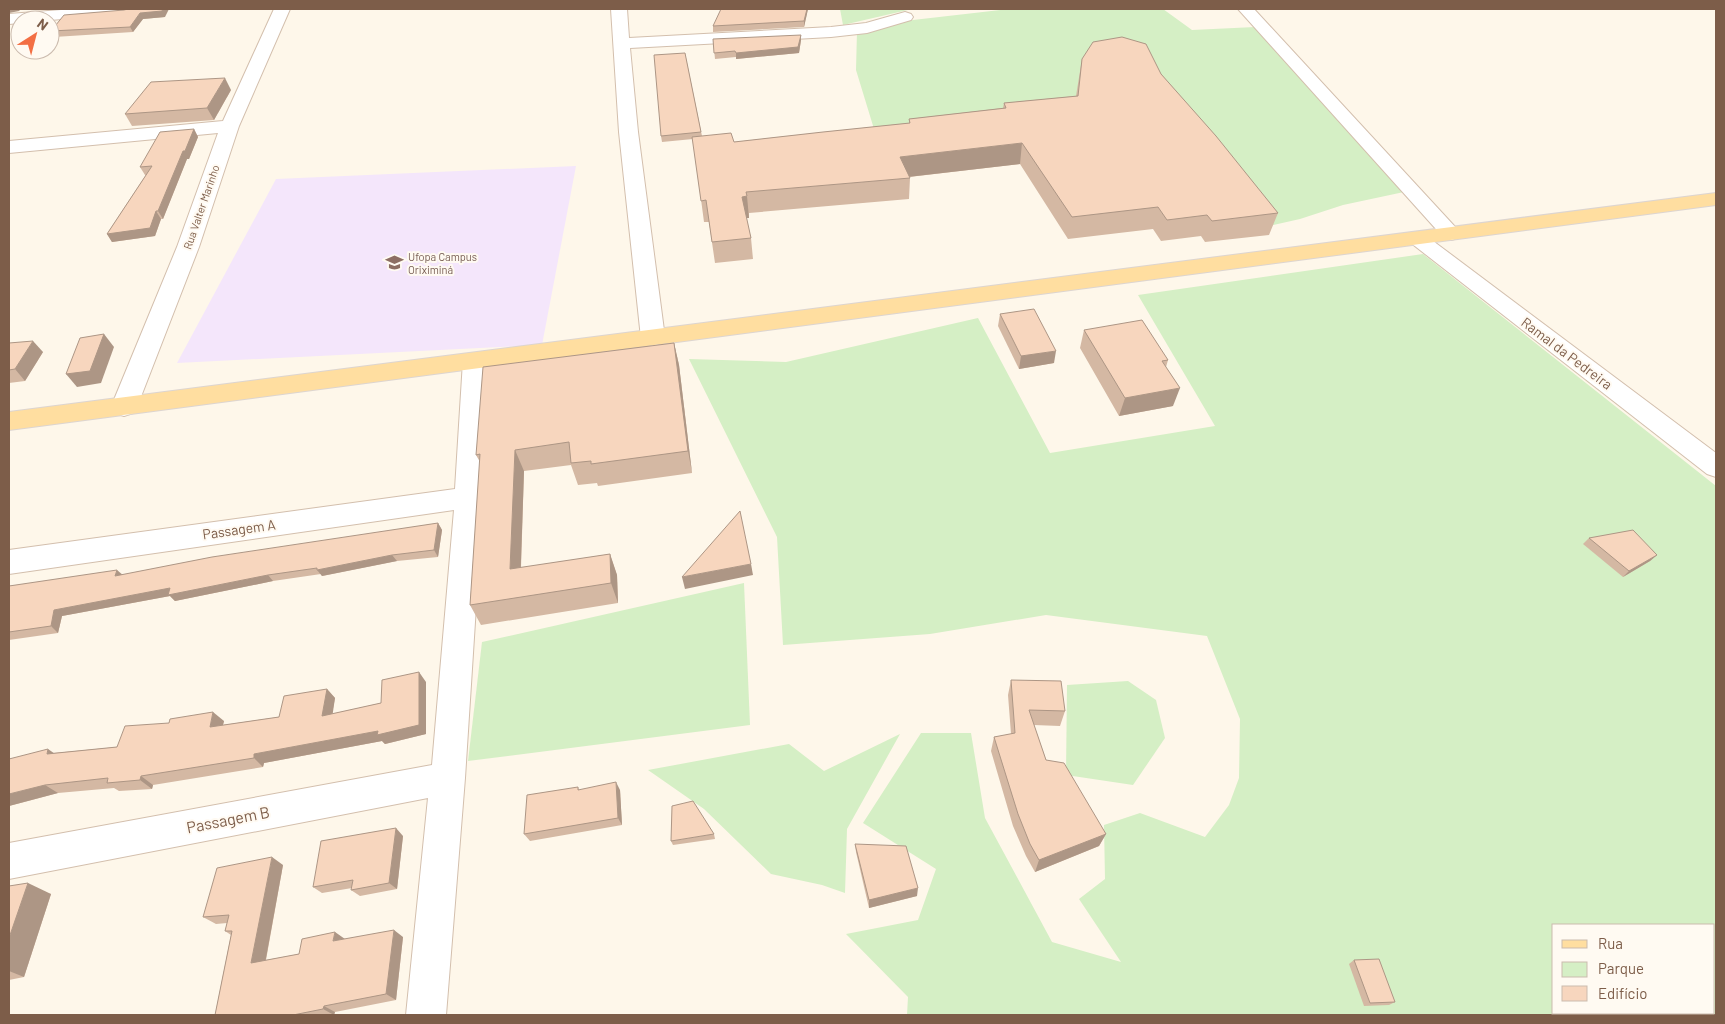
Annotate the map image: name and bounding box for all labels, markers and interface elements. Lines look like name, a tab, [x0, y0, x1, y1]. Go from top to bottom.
north arrow	[10, 10, 60, 60]
text: N	[34, 14, 52, 34]
street label: Rua Valter Marinho	[180, 163, 222, 251]
place label: Ufopa Campus Oriximiná	[408, 250, 477, 276]
school or university icon: Ufopa Campus Oriximiná	[384, 252, 404, 272]
street label: Ramal da Pedreira	[1518, 313, 1616, 393]
street label: Passagem A	[201, 515, 277, 543]
street label: Passagem B	[185, 802, 271, 836]
legend	[1552, 924, 1715, 1014]
text: Rua	[1598, 934, 1623, 952]
text: Parque	[1598, 959, 1644, 977]
text: Edifício	[1598, 984, 1647, 1002]

